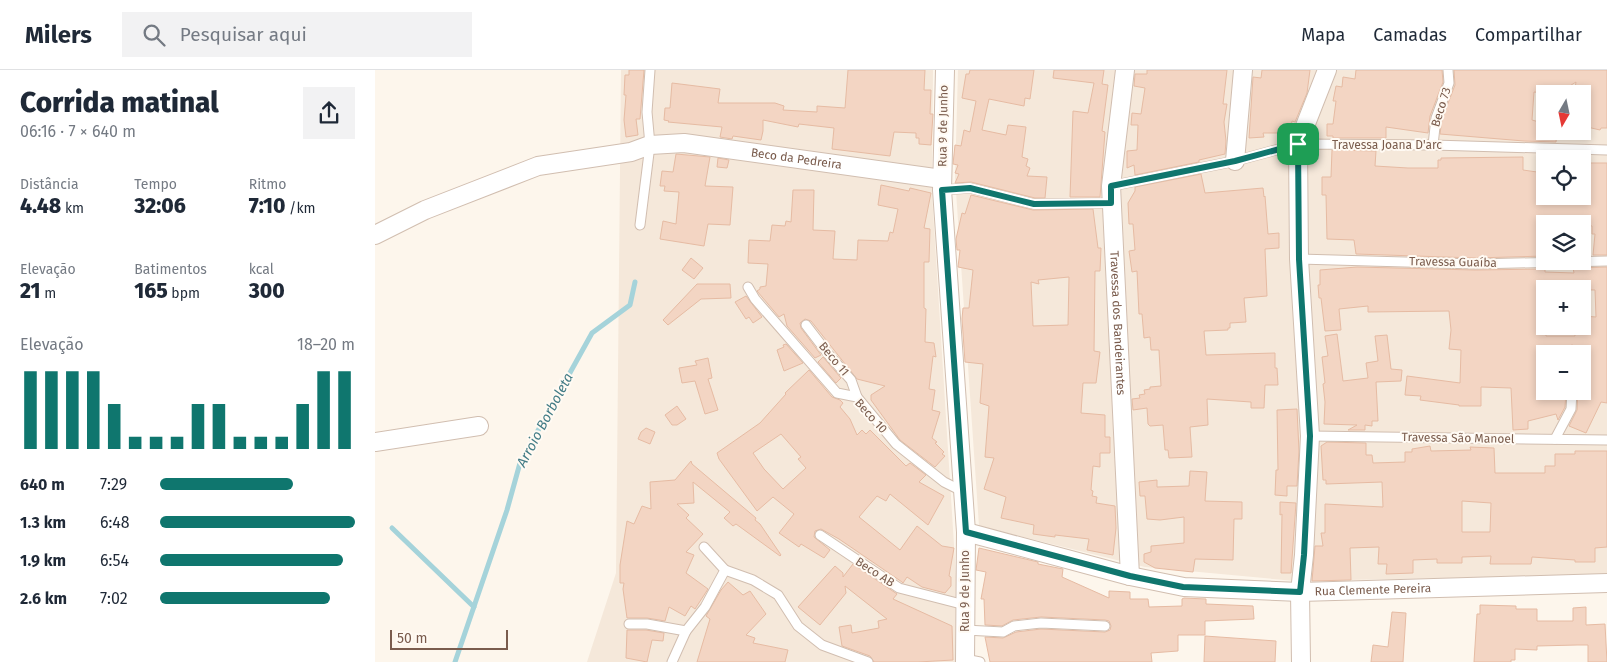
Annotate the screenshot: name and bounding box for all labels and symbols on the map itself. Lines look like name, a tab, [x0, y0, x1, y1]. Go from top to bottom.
street label: Rua 9 de Junho	[935, 85, 951, 167]
street label: Beco 73	[1428, 85, 1454, 129]
north arrow	[1536, 85, 1591, 140]
pin	[1277, 123, 1319, 165]
street label: Travessa Joana D'arc	[1332, 138, 1442, 152]
street label: Beco da Pedreira	[750, 145, 843, 172]
street label: Travessa dos Bandeirantes	[1107, 250, 1128, 396]
street label: Travessa Guaíba	[1409, 254, 1497, 270]
street label: Beco 11	[816, 339, 852, 379]
water label: Arroio Borboleta	[513, 370, 577, 471]
street label: Beco 10	[852, 396, 890, 436]
street label: Travessa São Manoel	[1402, 430, 1515, 446]
street label: Rua 9 de Junho	[958, 550, 972, 632]
street label: Beco AB	[853, 554, 897, 590]
street label: Rua Clemente Pereira	[1315, 581, 1431, 599]
scale bar	[390, 627, 507, 650]

